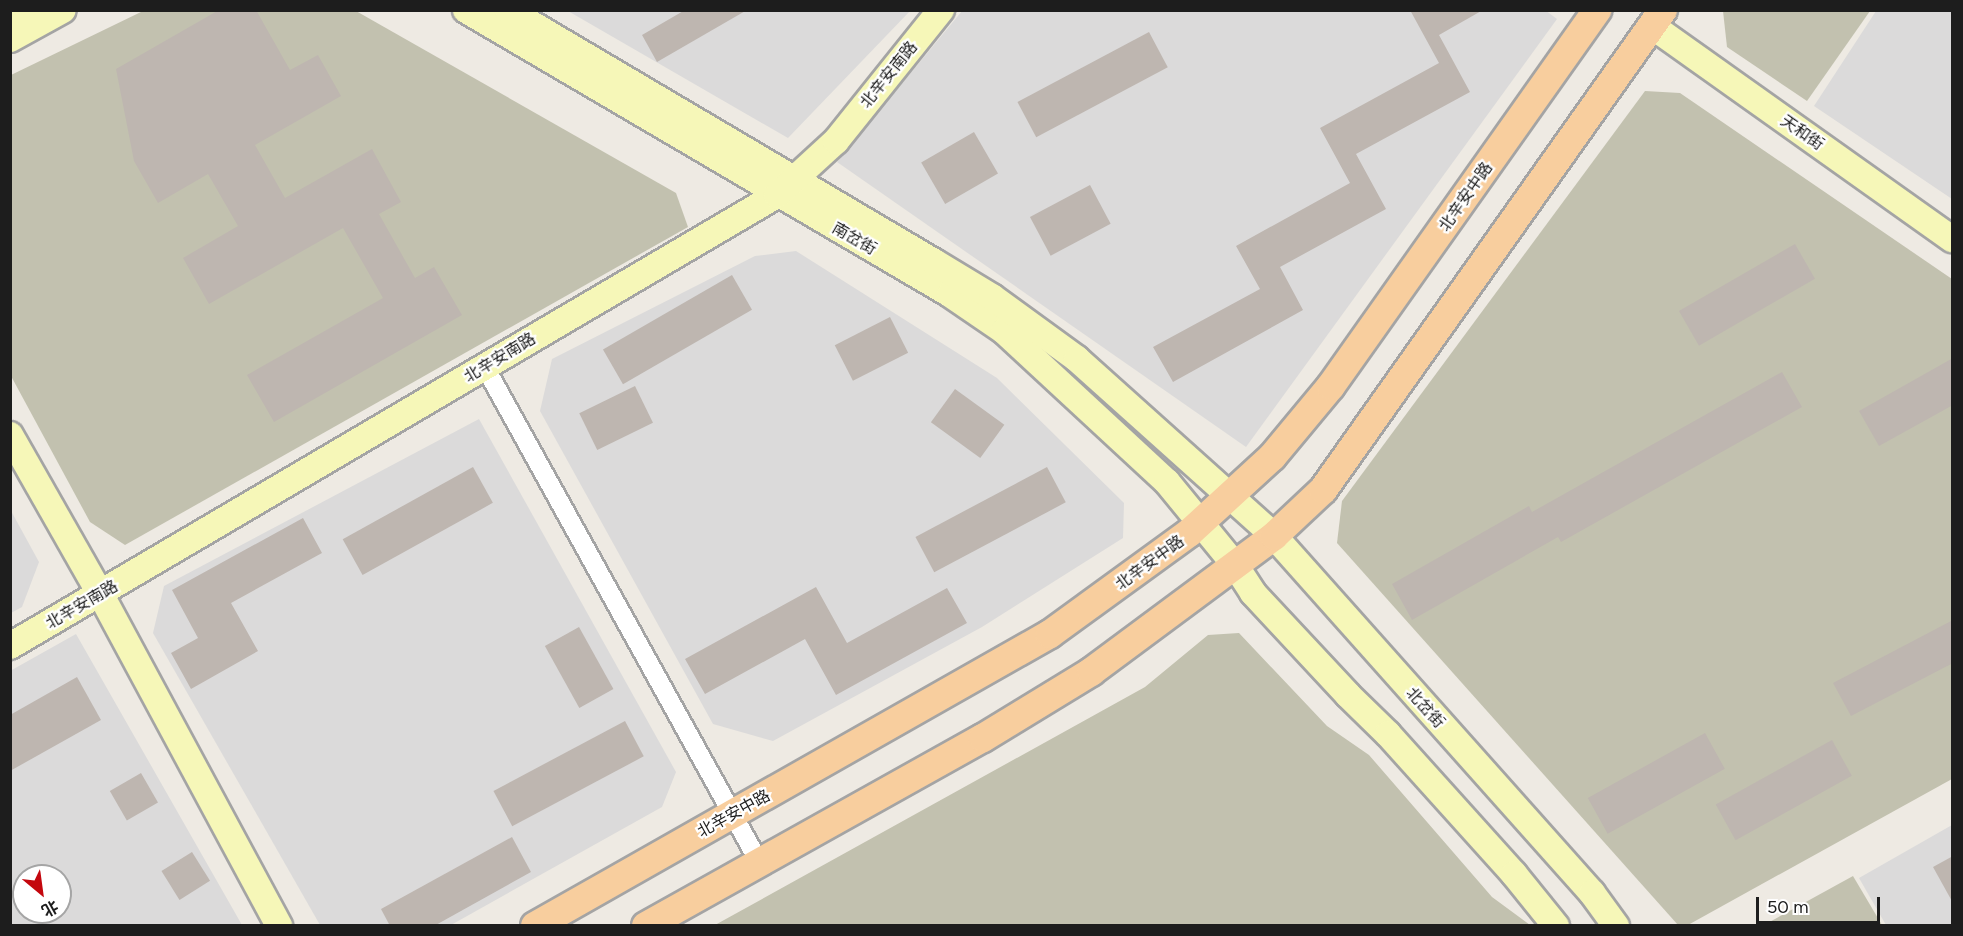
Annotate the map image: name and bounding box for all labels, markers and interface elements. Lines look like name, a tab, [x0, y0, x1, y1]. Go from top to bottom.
street label: 北辛安南路	[856, 38, 922, 112]
street label: 天和街	[1777, 111, 1827, 155]
street label: 北辛安中路	[1435, 159, 1497, 235]
street label: 南岔街	[828, 219, 880, 259]
street label: 北辛安南路	[461, 329, 539, 387]
street label: 北辛安中路	[1112, 532, 1188, 594]
street label: 北辛安南路	[43, 577, 121, 633]
street label: 北岔街	[1402, 684, 1448, 732]
street label: 北辛安中路	[694, 786, 774, 842]
north arrow	[12, 864, 72, 924]
scale bar	[1759, 885, 1884, 923]
text: 北	[38, 896, 62, 921]
text: 50 m	[1767, 896, 1809, 918]

